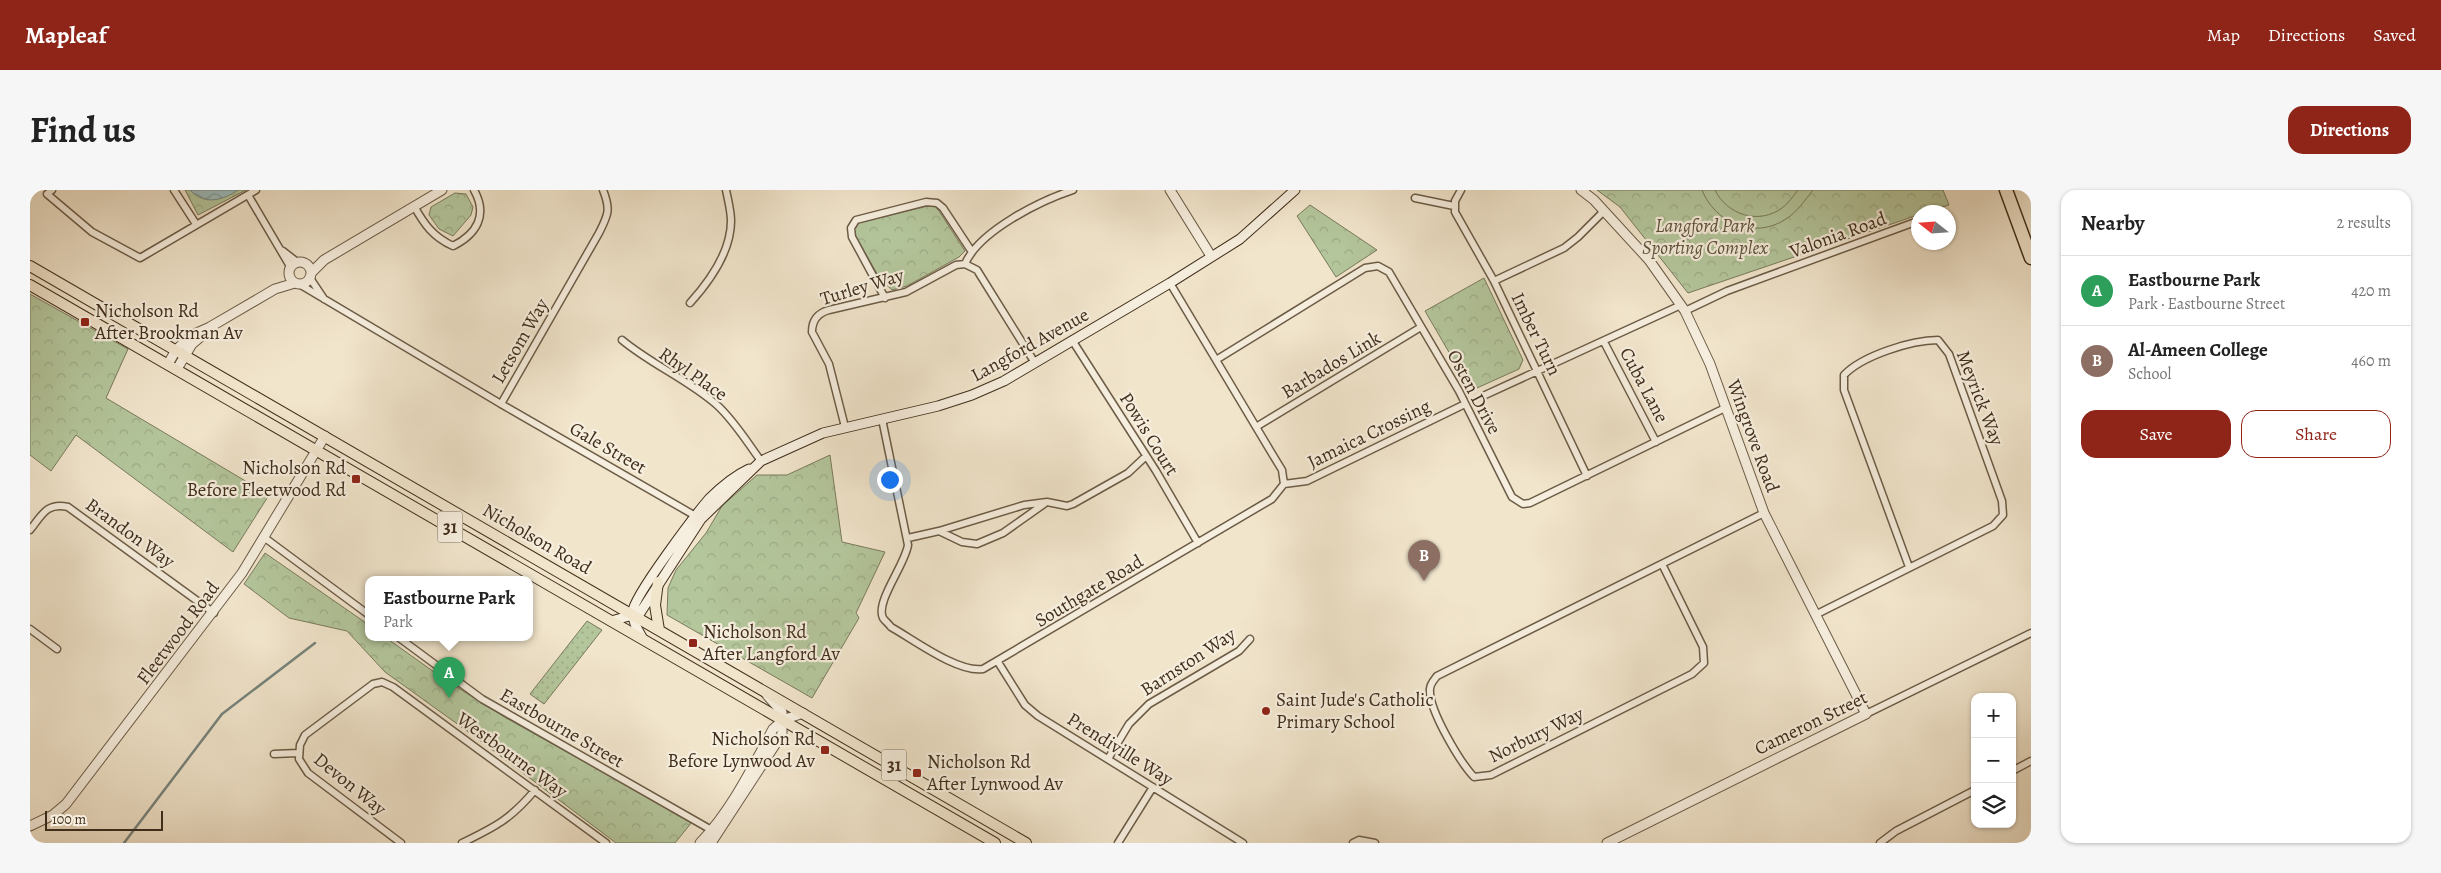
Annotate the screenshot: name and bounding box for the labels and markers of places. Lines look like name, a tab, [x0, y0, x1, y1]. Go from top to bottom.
place label: Nicholson Rd After Brookman Av	[94, 298, 243, 346]
marker: Nicholson Rd After Brookman Av	[79, 316, 91, 328]
place label: Nicholson Rd Before Fleetwood Rd	[187, 455, 347, 503]
marker: Nicholson Rd Before Fleetwood Rd	[350, 473, 362, 485]
pin: B	[1408, 540, 1440, 581]
place label: Nicholson Rd After Langford Av	[702, 619, 840, 667]
marker: Nicholson Rd After Langford Av	[687, 637, 699, 649]
pin: A	[433, 657, 465, 698]
place label: Saint Jude's Catholic Primary School	[1276, 687, 1433, 735]
marker: Saint Jude's Catholic Primary School	[1260, 705, 1272, 717]
place label: Nicholson Rd Before Lynwood Av	[668, 726, 816, 774]
marker: Nicholson Rd Before Lynwood Av	[819, 744, 831, 756]
place label: Nicholson Rd After Lynwood Av	[926, 749, 1064, 797]
marker: Nicholson Rd After Lynwood Av	[911, 767, 923, 779]

